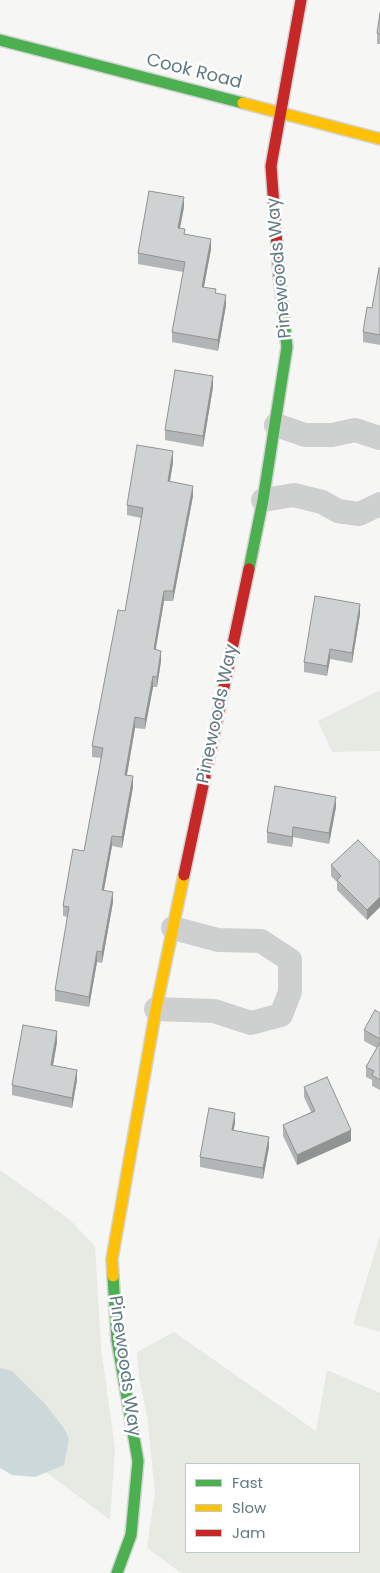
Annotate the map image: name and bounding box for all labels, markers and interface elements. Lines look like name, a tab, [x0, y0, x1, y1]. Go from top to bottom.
street label: Cook Road	[144, 50, 244, 94]
street label: Pinewoods Way	[263, 197, 297, 339]
street label: Pinewoods Way	[193, 643, 243, 785]
street label: Pinewoods Way	[103, 1294, 145, 1438]
legend	[185, 1463, 360, 1553]
text: Fast	[232, 1472, 263, 1493]
text: Slow	[232, 1497, 266, 1518]
text: Jam	[232, 1522, 266, 1543]

